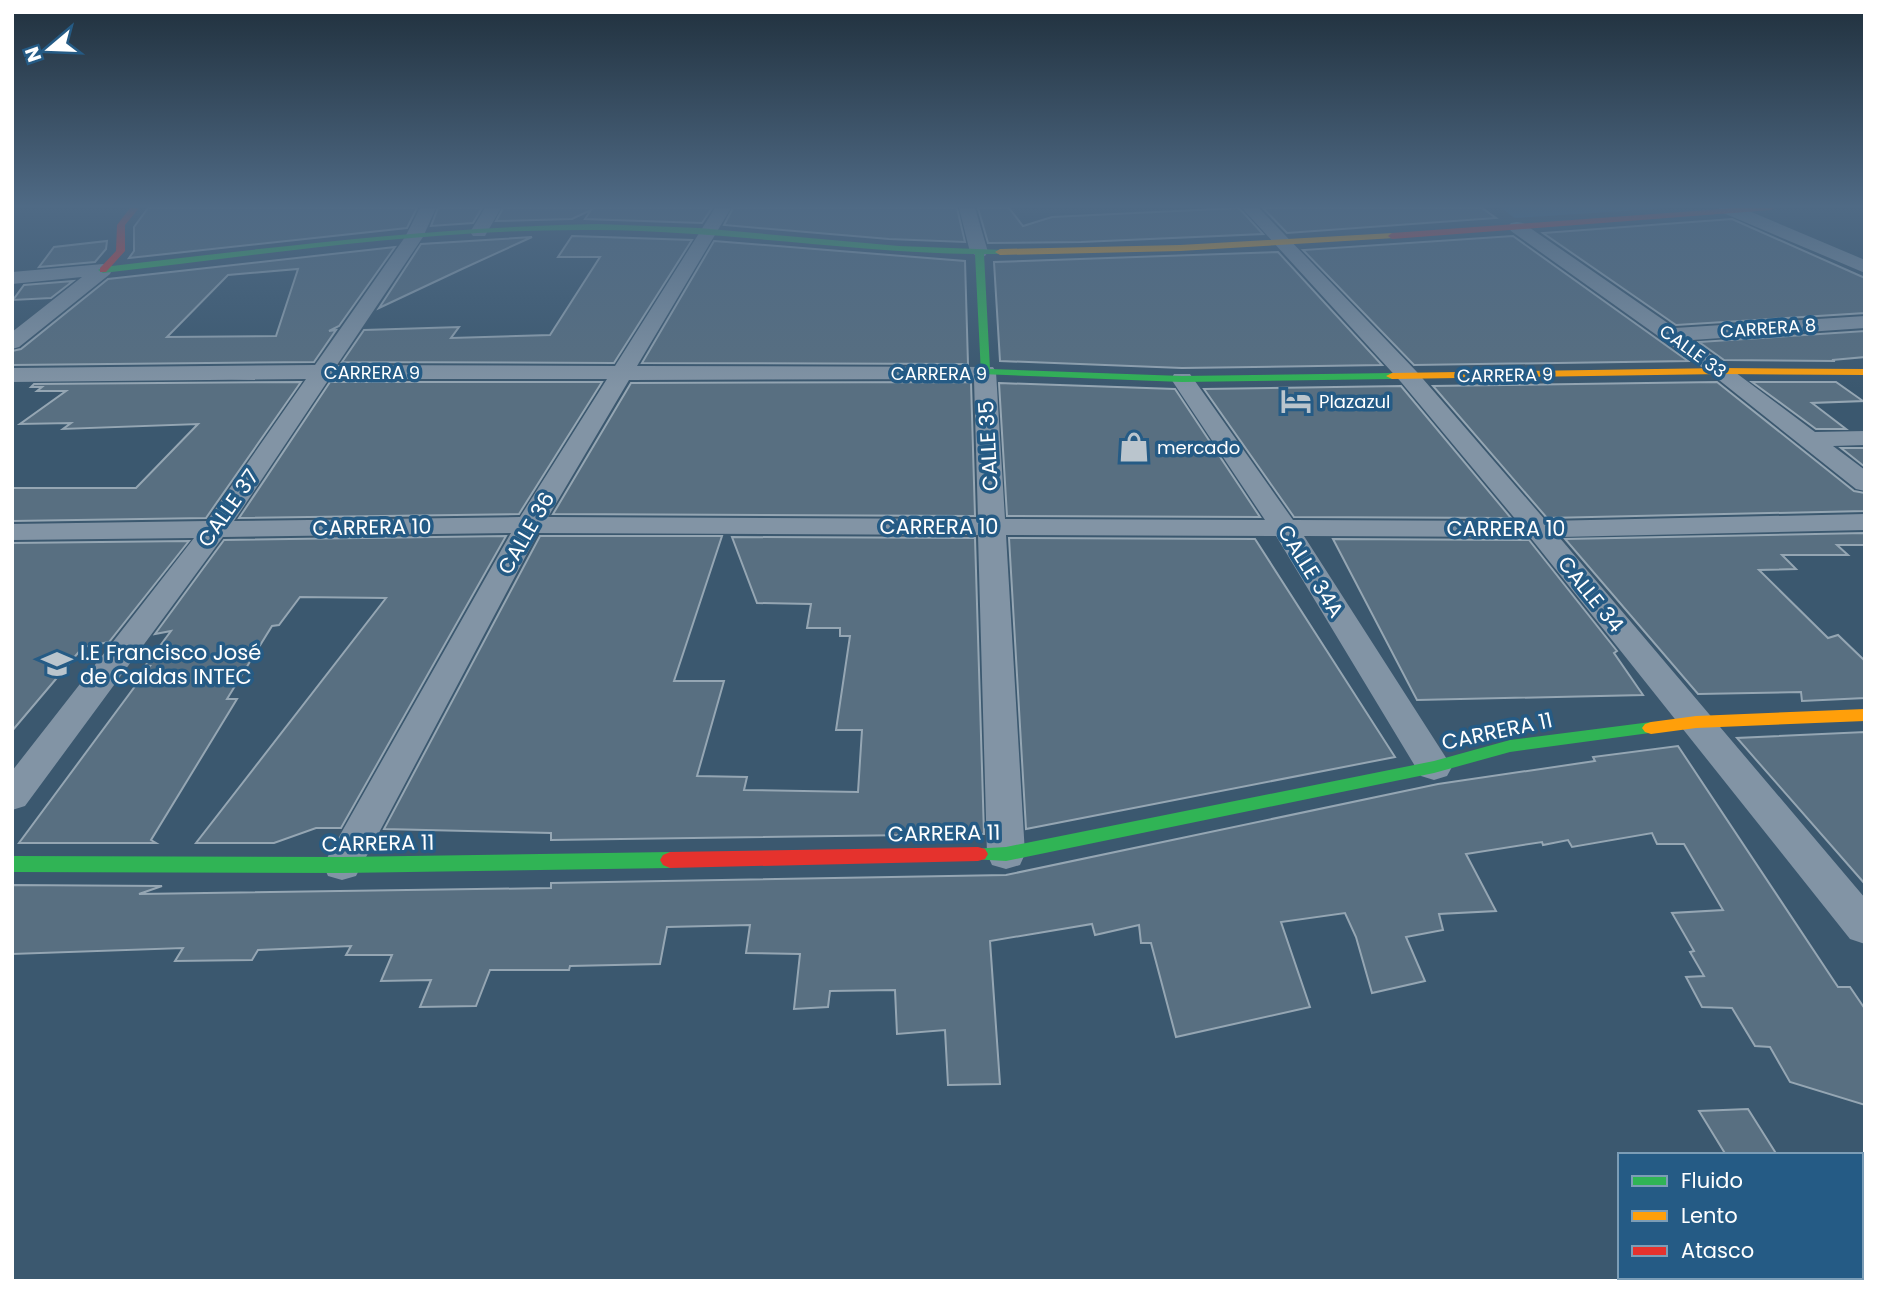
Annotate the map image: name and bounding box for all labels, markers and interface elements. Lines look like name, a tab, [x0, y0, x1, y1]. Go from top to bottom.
north arrow	[14, 14, 84, 84]
text: N	[18, 43, 48, 66]
street label: CARRERA 8	[1719, 312, 1817, 344]
street label: CALLE 33	[1655, 318, 1731, 384]
street label: CARRERA 9	[324, 360, 420, 385]
street label: CARRERA 9	[891, 361, 987, 386]
street label: CARRERA 9	[1457, 362, 1553, 388]
hotel icon: Plazazul	[1279, 384, 1313, 418]
place label: Plazazul	[1319, 389, 1391, 414]
street label: CALLE 35	[971, 400, 1005, 492]
shop icon: mercado	[1117, 430, 1151, 464]
place label: mercado	[1157, 435, 1240, 460]
street label: CALLE 37	[191, 463, 265, 553]
street label: CALLE 36	[491, 487, 561, 579]
street label: CARRERA 10	[312, 511, 432, 543]
street label: CARRERA 10	[879, 512, 999, 541]
street label: CARRERA 10	[1446, 514, 1566, 543]
street label: CALLE 34A	[1271, 519, 1351, 623]
street label: CALLE 34	[1551, 550, 1631, 638]
place label: I.E Francisco José de Caldas INTEC	[80, 638, 261, 691]
school or university icon: I.E Francisco José de Caldas INTEC	[40, 647, 74, 681]
street label: CARRERA 11	[1439, 705, 1555, 757]
street label: CARRERA 11	[887, 818, 1001, 848]
street label: CARRERA 11	[321, 828, 435, 858]
legend	[1618, 1153, 1863, 1279]
text: Fluido	[1681, 1166, 1743, 1195]
text: Lento	[1681, 1201, 1738, 1230]
text: Atasco	[1681, 1236, 1754, 1265]

